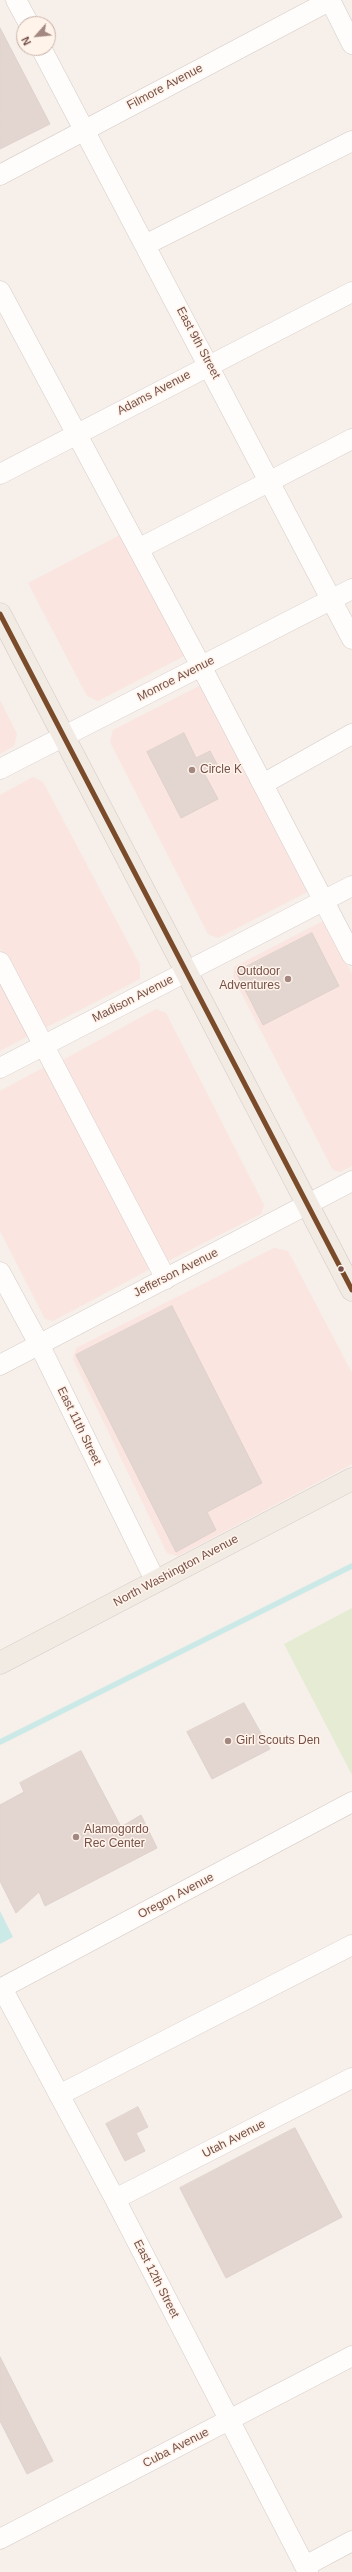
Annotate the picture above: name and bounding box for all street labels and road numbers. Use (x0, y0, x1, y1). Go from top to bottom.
street label: Filmore Avenue (125, 61, 205, 113)
street label: East 9th Street (173, 305, 223, 381)
street label: Adams Avenue (115, 368, 193, 418)
street label: Monroe Avenue (135, 653, 217, 705)
street label: Madison Avenue (90, 972, 176, 1026)
street label: Jefferson Avenue (131, 1245, 221, 1301)
street label: East 11th Street (54, 1385, 104, 1467)
street label: North Washington Avenue (111, 1532, 241, 1610)
street label: Oregon Avenue (136, 1870, 216, 1922)
street label: Utah Avenue (200, 2117, 268, 2161)
street label: East 12th Street (130, 2237, 182, 2321)
street label: Cuba Avenue (140, 2425, 212, 2471)

